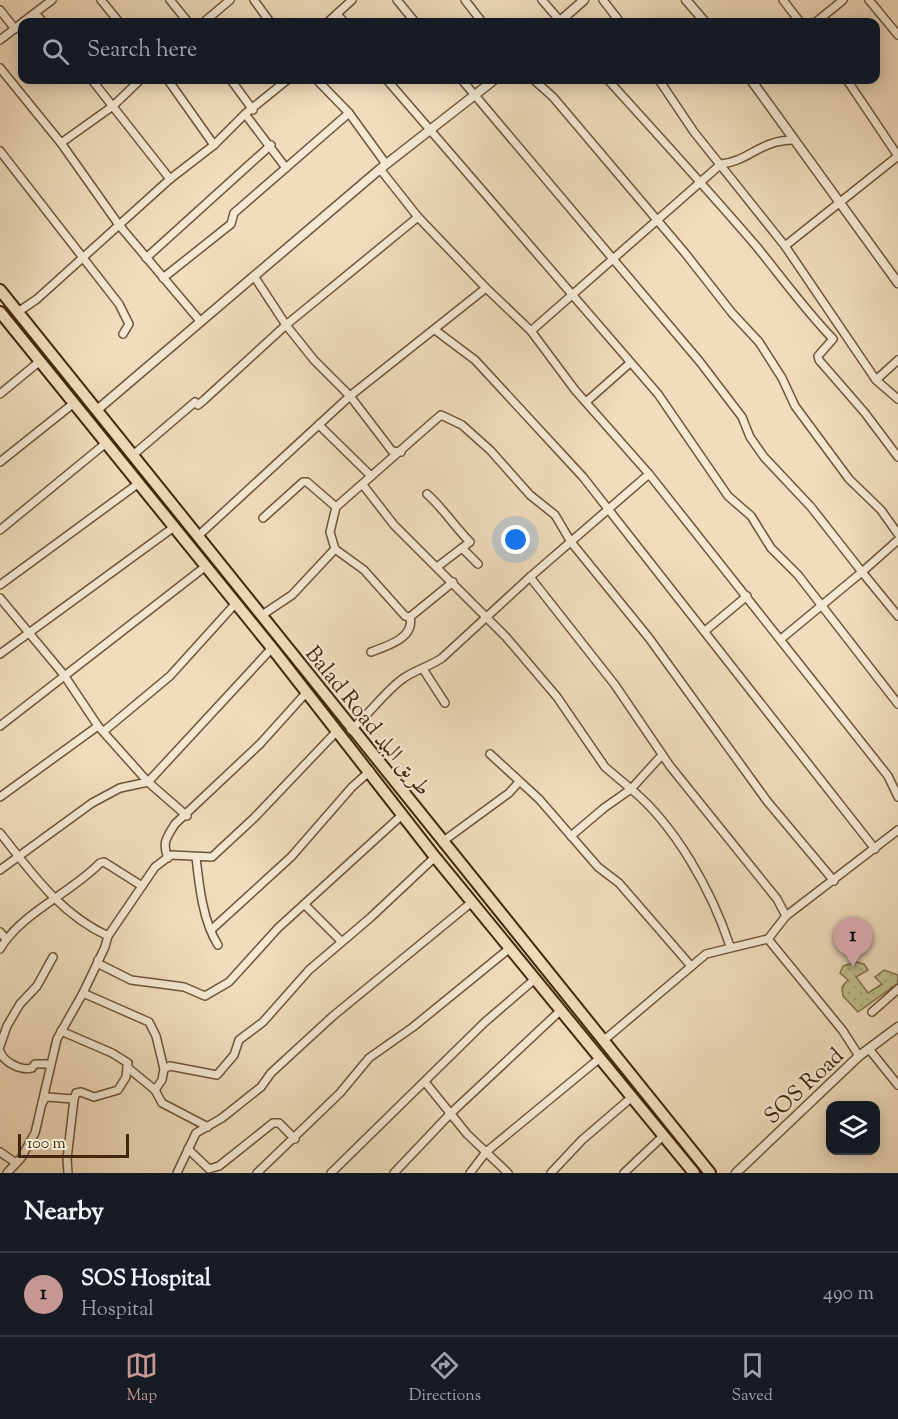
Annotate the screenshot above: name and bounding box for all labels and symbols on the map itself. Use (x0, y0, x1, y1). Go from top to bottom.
your location (501, 525, 530, 554)
street label: Balad Road طريق البلد (296, 640, 437, 804)
pin: 1 (834, 918, 872, 967)
street label: SOS Road (758, 1042, 852, 1133)
scale bar (18, 1131, 129, 1158)

